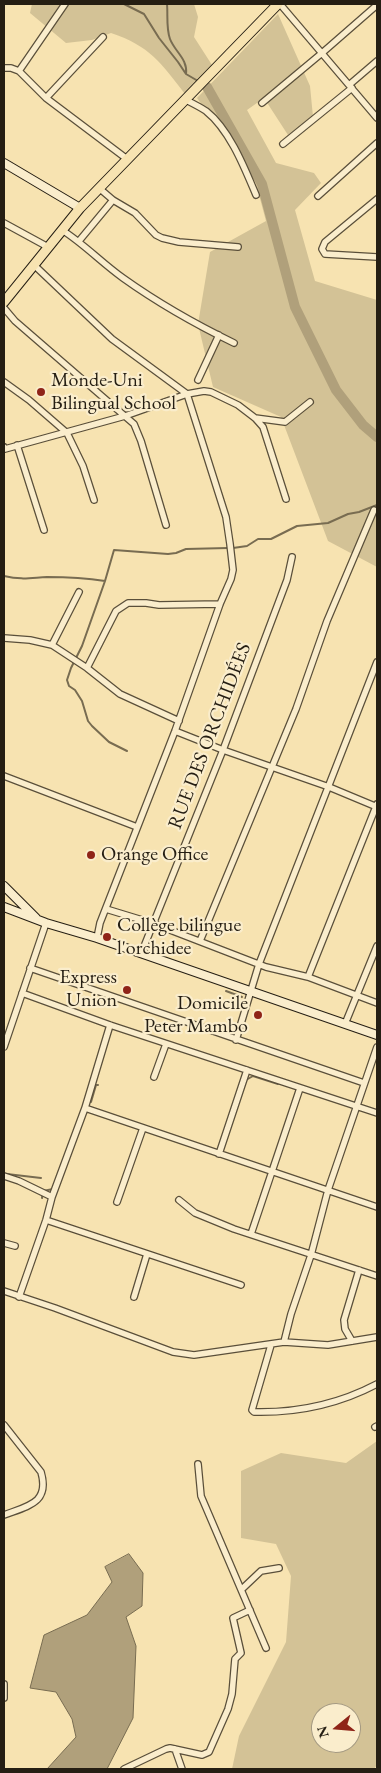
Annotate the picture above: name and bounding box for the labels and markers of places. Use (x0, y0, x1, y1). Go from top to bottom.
place label: Monde-Uni Bilingual School (51, 369, 176, 416)
marker: Monde-Uni Bilingual School (35, 386, 47, 398)
place label: Orange Office (101, 843, 208, 867)
marker: Orange Office (85, 849, 97, 861)
place label: Collège bilingue l'orchidee (117, 914, 241, 961)
marker: Collège bilingue l'orchidee (101, 931, 113, 943)
place label: Express Union (59, 966, 117, 1013)
marker: Express Union (121, 984, 133, 996)
place label: Domicile Peter Mambo (144, 992, 248, 1039)
marker: Domicile Peter Mambo (252, 1009, 264, 1021)

